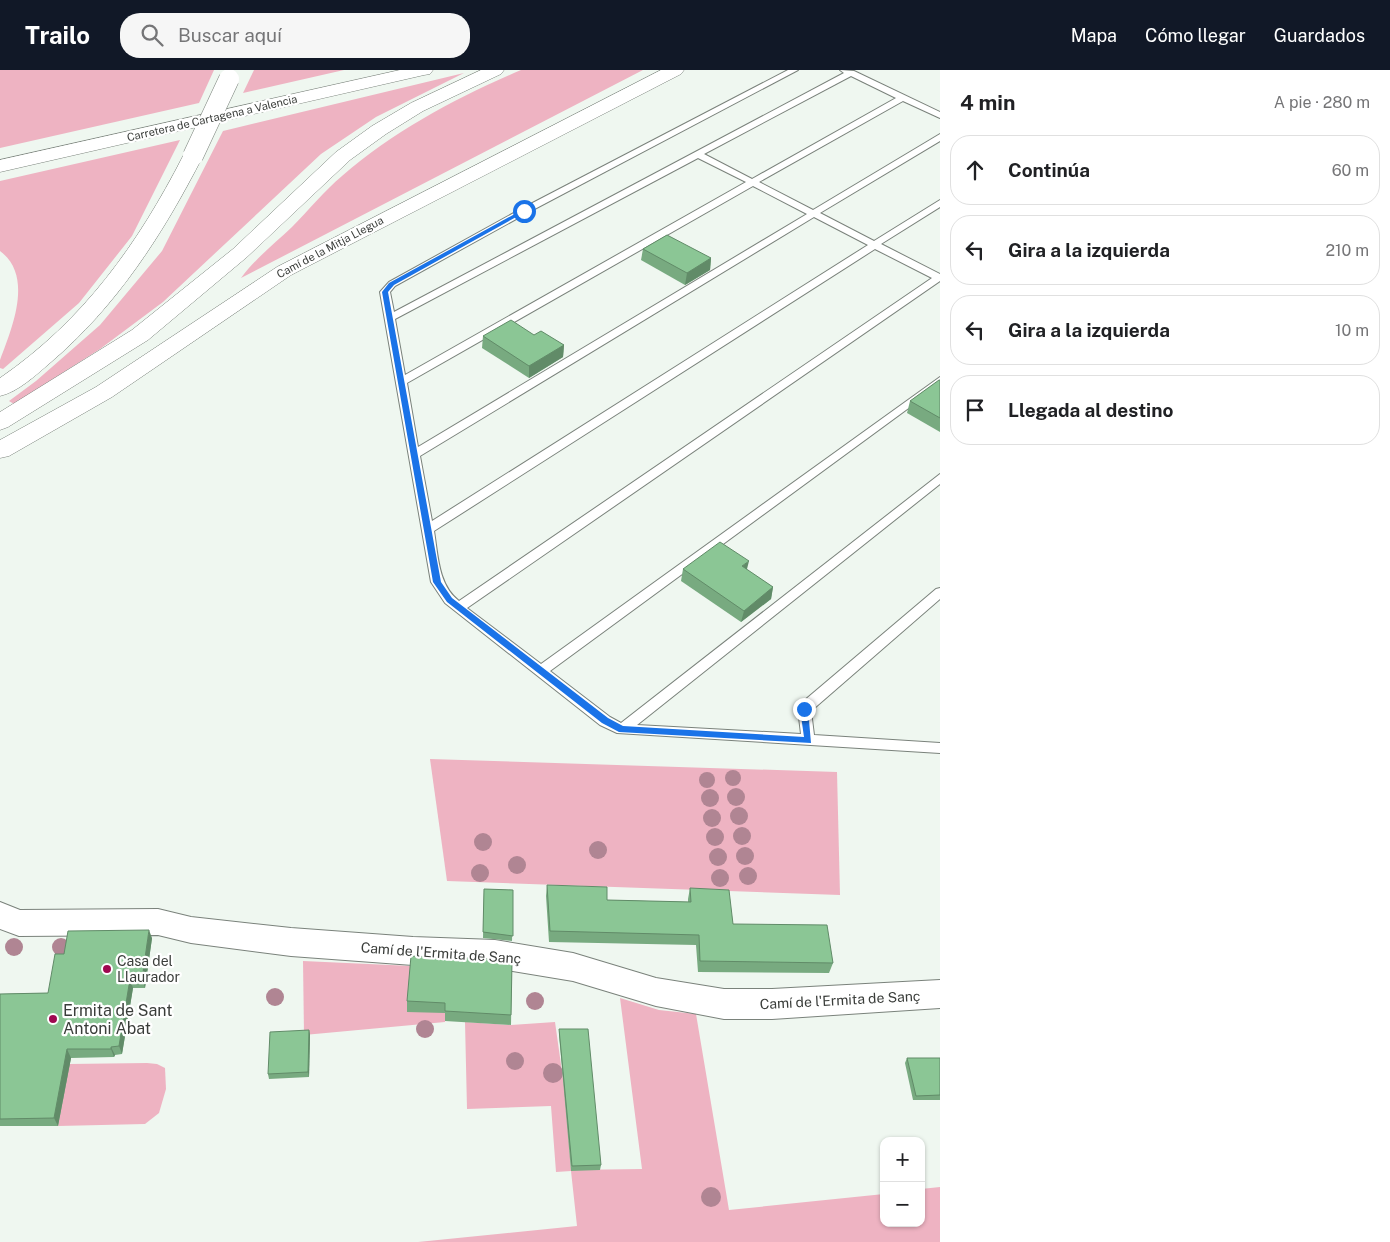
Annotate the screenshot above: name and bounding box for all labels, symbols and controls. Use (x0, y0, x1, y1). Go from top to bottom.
search box (120, 13, 470, 58)
text: Trailo (25, 21, 90, 49)
icon: search (138, 21, 166, 49)
text: Buscar aquí (178, 24, 282, 46)
text: Mapa (1071, 25, 1117, 46)
text: Cómo llegar (1145, 25, 1246, 46)
text: Guardados (1274, 25, 1365, 46)
text: 4 min (960, 90, 1015, 115)
street label: Carretera de Cartagena a Valencia (126, 93, 298, 143)
text: A pie · 280 m (1274, 93, 1370, 112)
icon: ahead (961, 156, 989, 184)
text: Continúa (1008, 159, 1090, 181)
text: 60 m (1332, 161, 1369, 180)
route start (513, 200, 536, 223)
street label: Camí de la Mitja Llegua (275, 214, 385, 280)
icon: left (961, 236, 989, 264)
text: Gira a la izquierda (1008, 239, 1170, 261)
text: 210 m (1325, 241, 1369, 260)
icon: left (961, 316, 989, 344)
text: Gira a la izquierda (1008, 319, 1170, 341)
text: 10 m (1335, 321, 1369, 340)
icon: arrive (961, 396, 989, 424)
text: Llegada al destino (1008, 399, 1173, 421)
route end (793, 698, 816, 721)
street label: Camí de l'Ermita de Sanç (360, 939, 522, 967)
place label: Casa del Llaurador (117, 953, 180, 985)
marker: Casa del Llaurador (101, 963, 113, 975)
street label: Camí de l'Ermita de Sanç (759, 988, 921, 1012)
place label: Ermita de Sant Antoni Abat (63, 1001, 173, 1038)
marker: Ermita de Sant Antoni Abat (47, 1013, 59, 1025)
map controls (880, 1137, 925, 1227)
button: + (880, 1137, 925, 1182)
button: − (880, 1182, 925, 1227)

